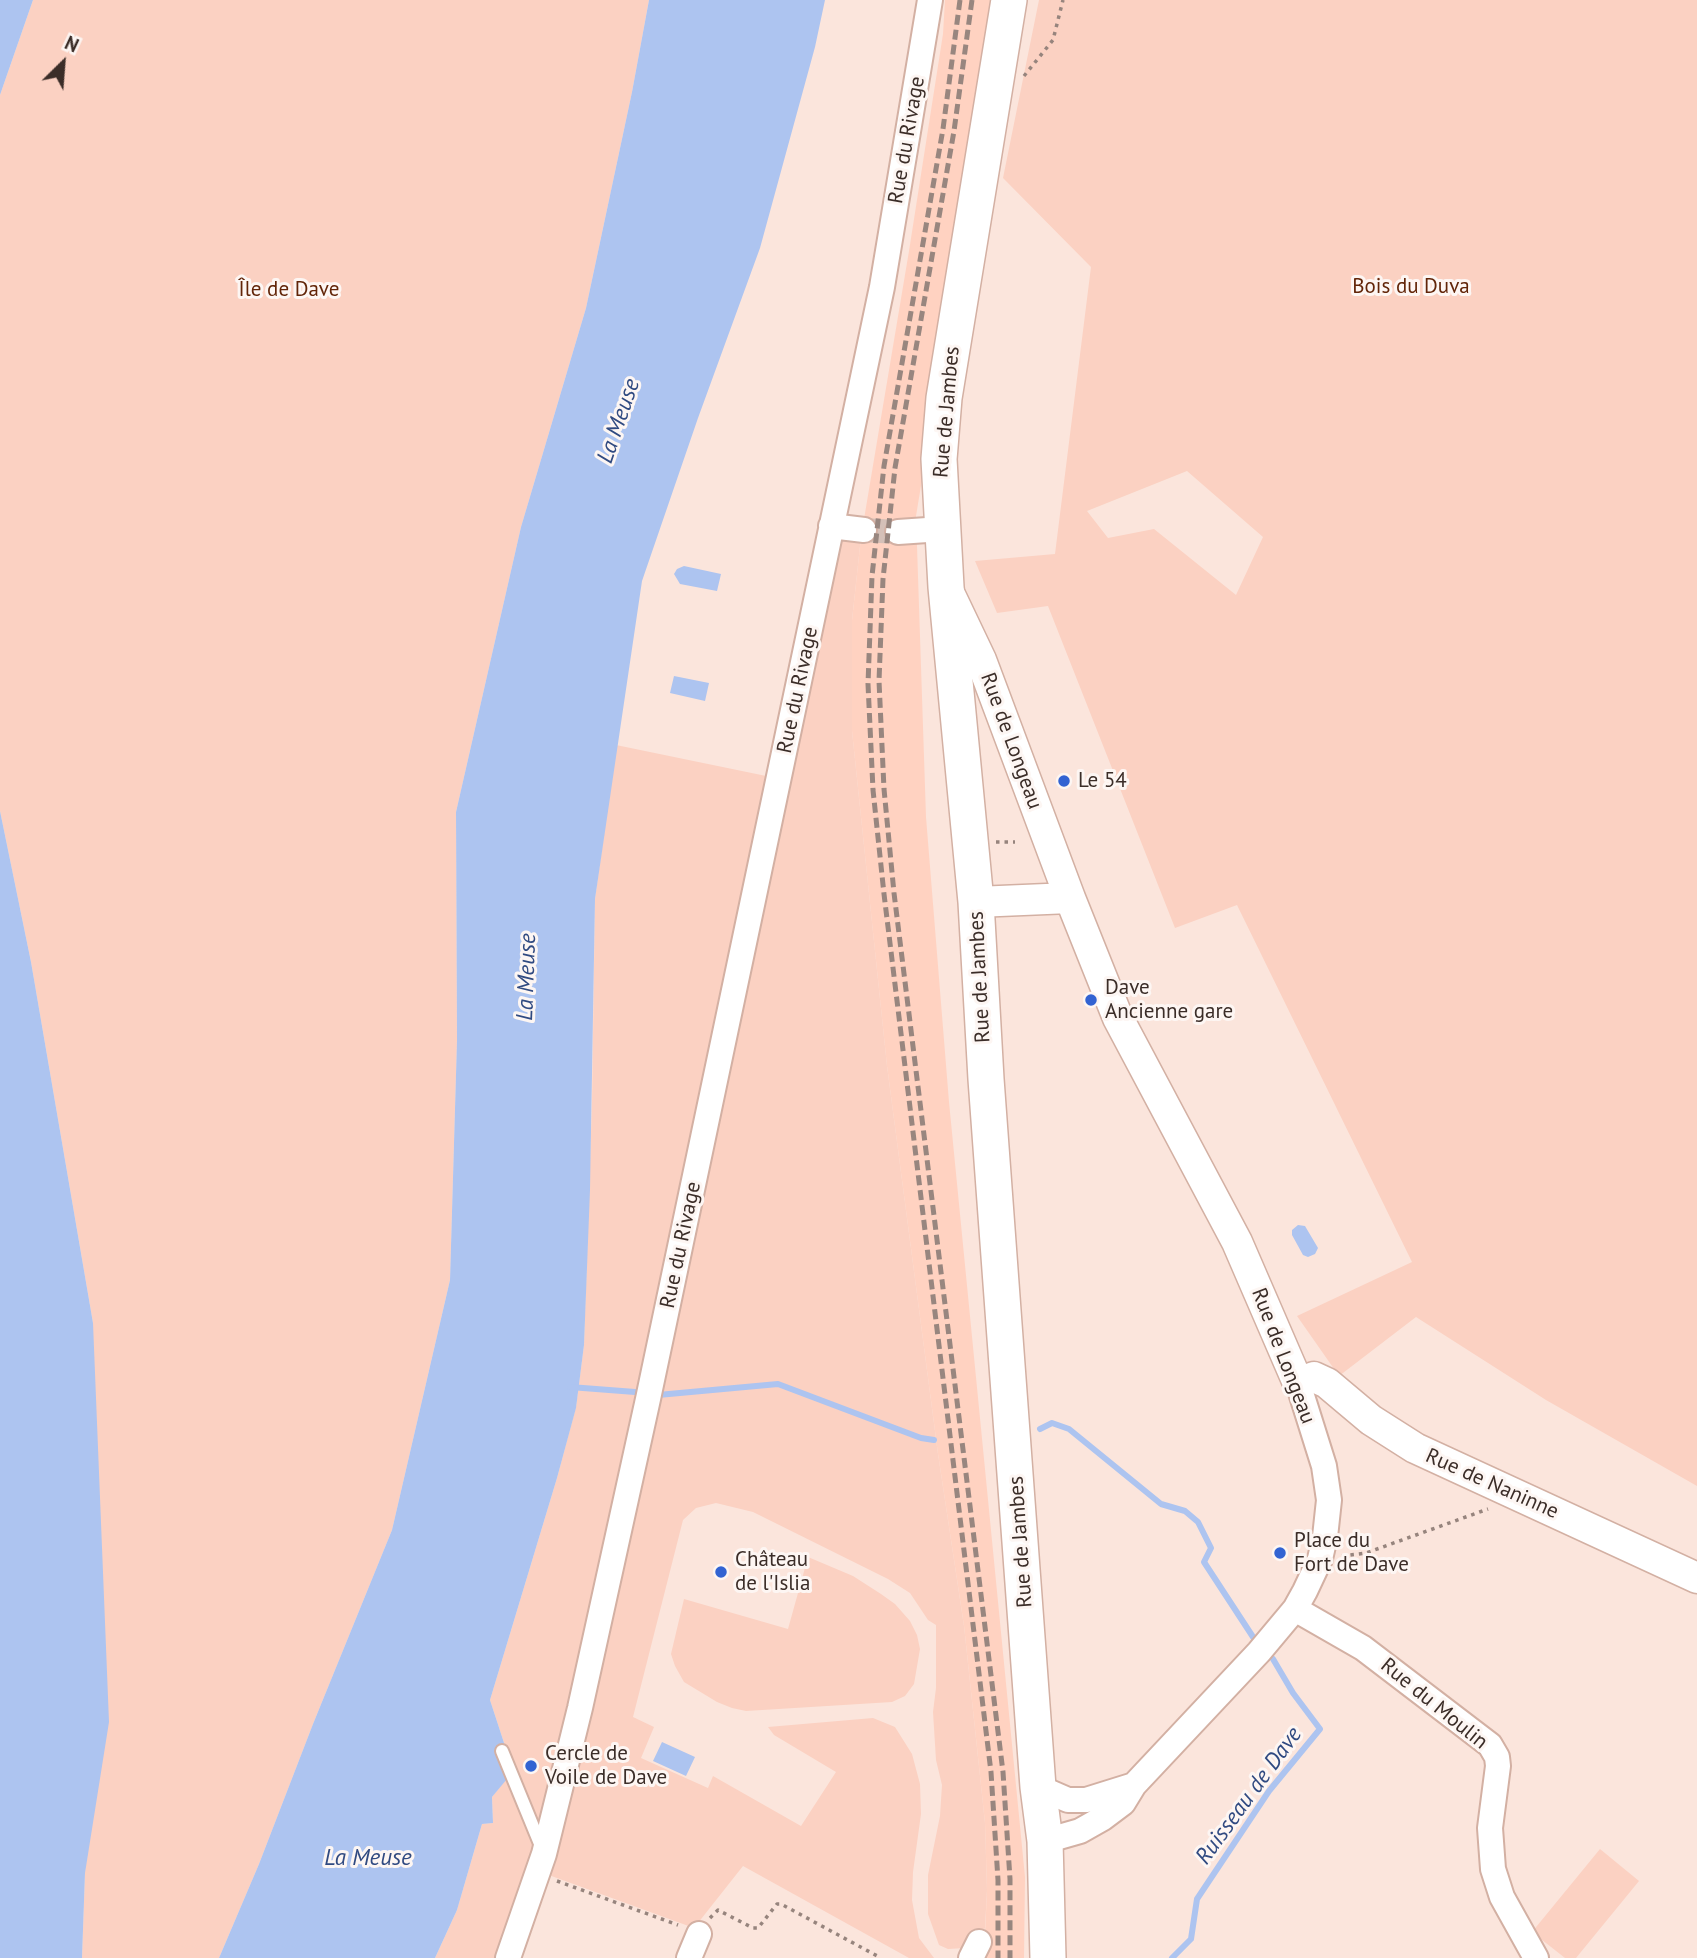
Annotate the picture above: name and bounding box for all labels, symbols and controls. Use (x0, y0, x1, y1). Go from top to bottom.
north arrow (28, 28, 98, 98)
text: N (61, 30, 83, 57)
street label: Rue du Rivage (883, 74, 931, 206)
park label: Bois du Duva (1352, 274, 1470, 300)
park label: Île de Dave (239, 277, 339, 303)
street label: Rue de Jambes (929, 345, 965, 479)
water label: La Meuse (592, 375, 646, 467)
street label: Rue du Rivage (772, 624, 824, 756)
street label: Rue de Longeau (975, 669, 1047, 813)
place label: Le 54 (1078, 768, 1127, 794)
marker: Le 54 (1056, 773, 1072, 789)
street label: Rue de Jambes (964, 910, 996, 1044)
water label: La Meuse (512, 933, 542, 1021)
place label: Dave Ancienne gare (1105, 975, 1233, 1025)
marker: Dave Ancienne gare (1083, 992, 1099, 1008)
street label: Rue du Rivage (655, 1179, 707, 1311)
street label: Rue de Longeau (1246, 1285, 1320, 1427)
street label: Rue de Naninne (1422, 1443, 1562, 1525)
street label: Rue de Jambes (1004, 1475, 1038, 1609)
place label: Place du Fort de Dave (1294, 1528, 1409, 1578)
marker: Place du Fort de Dave (1272, 1545, 1288, 1561)
place label: Château de l'Islia (735, 1547, 810, 1597)
marker: Château de l'Islia (713, 1564, 729, 1580)
street label: Rue du Moulin (1375, 1653, 1493, 1755)
water label: Ruisseau de Dave (1190, 1722, 1308, 1870)
place label: Cercle de Voile de Dave (545, 1741, 667, 1791)
marker: Cercle de Voile de Dave (523, 1758, 539, 1774)
water label: La Meuse (324, 1844, 412, 1872)

